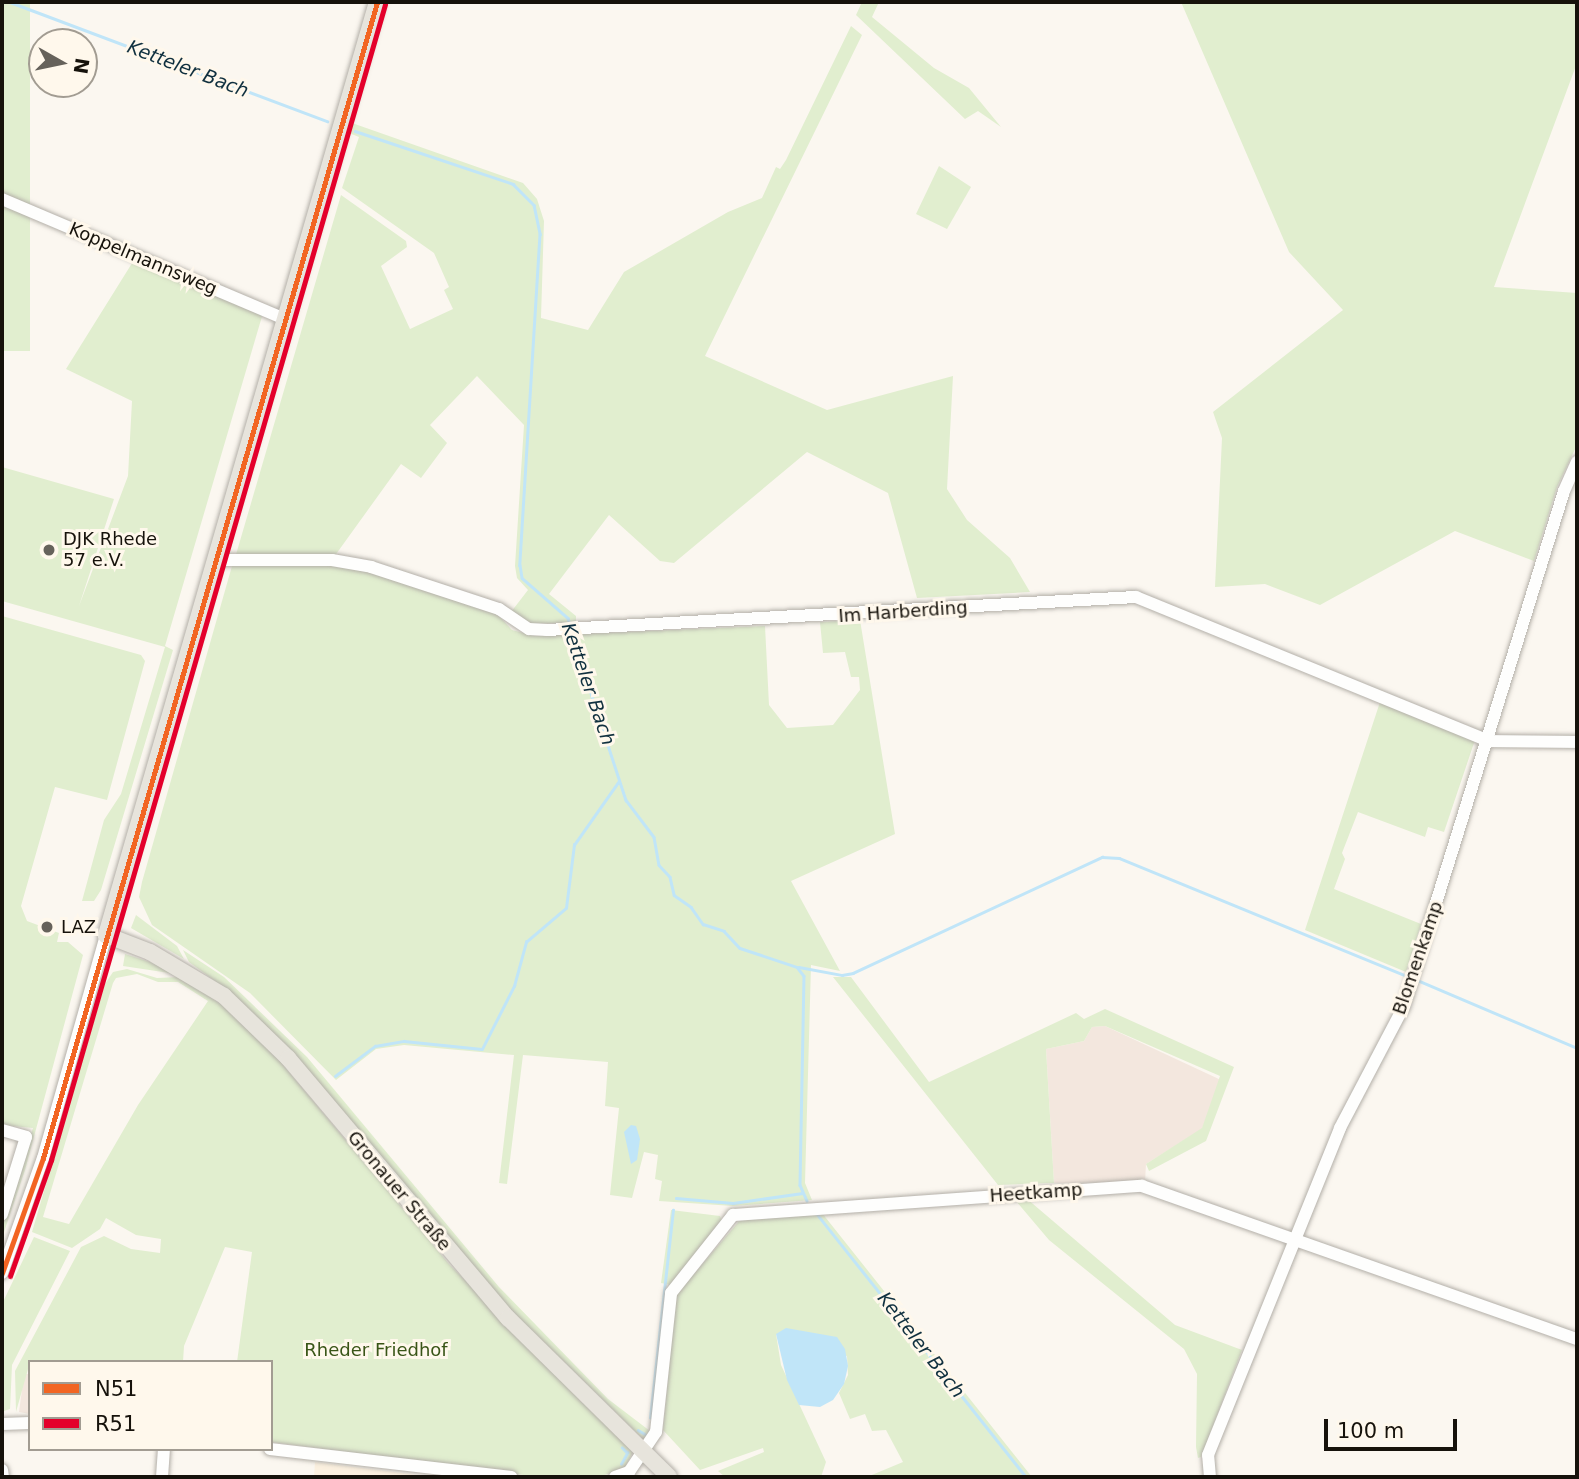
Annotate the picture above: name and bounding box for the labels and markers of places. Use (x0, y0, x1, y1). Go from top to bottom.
place label: DJK Rhede 57 e.V. (63, 529, 157, 572)
marker: DJK Rhede 57 e.V. (41, 542, 57, 558)
place label: LAZ (61, 916, 96, 938)
marker: LAZ (39, 919, 55, 935)

